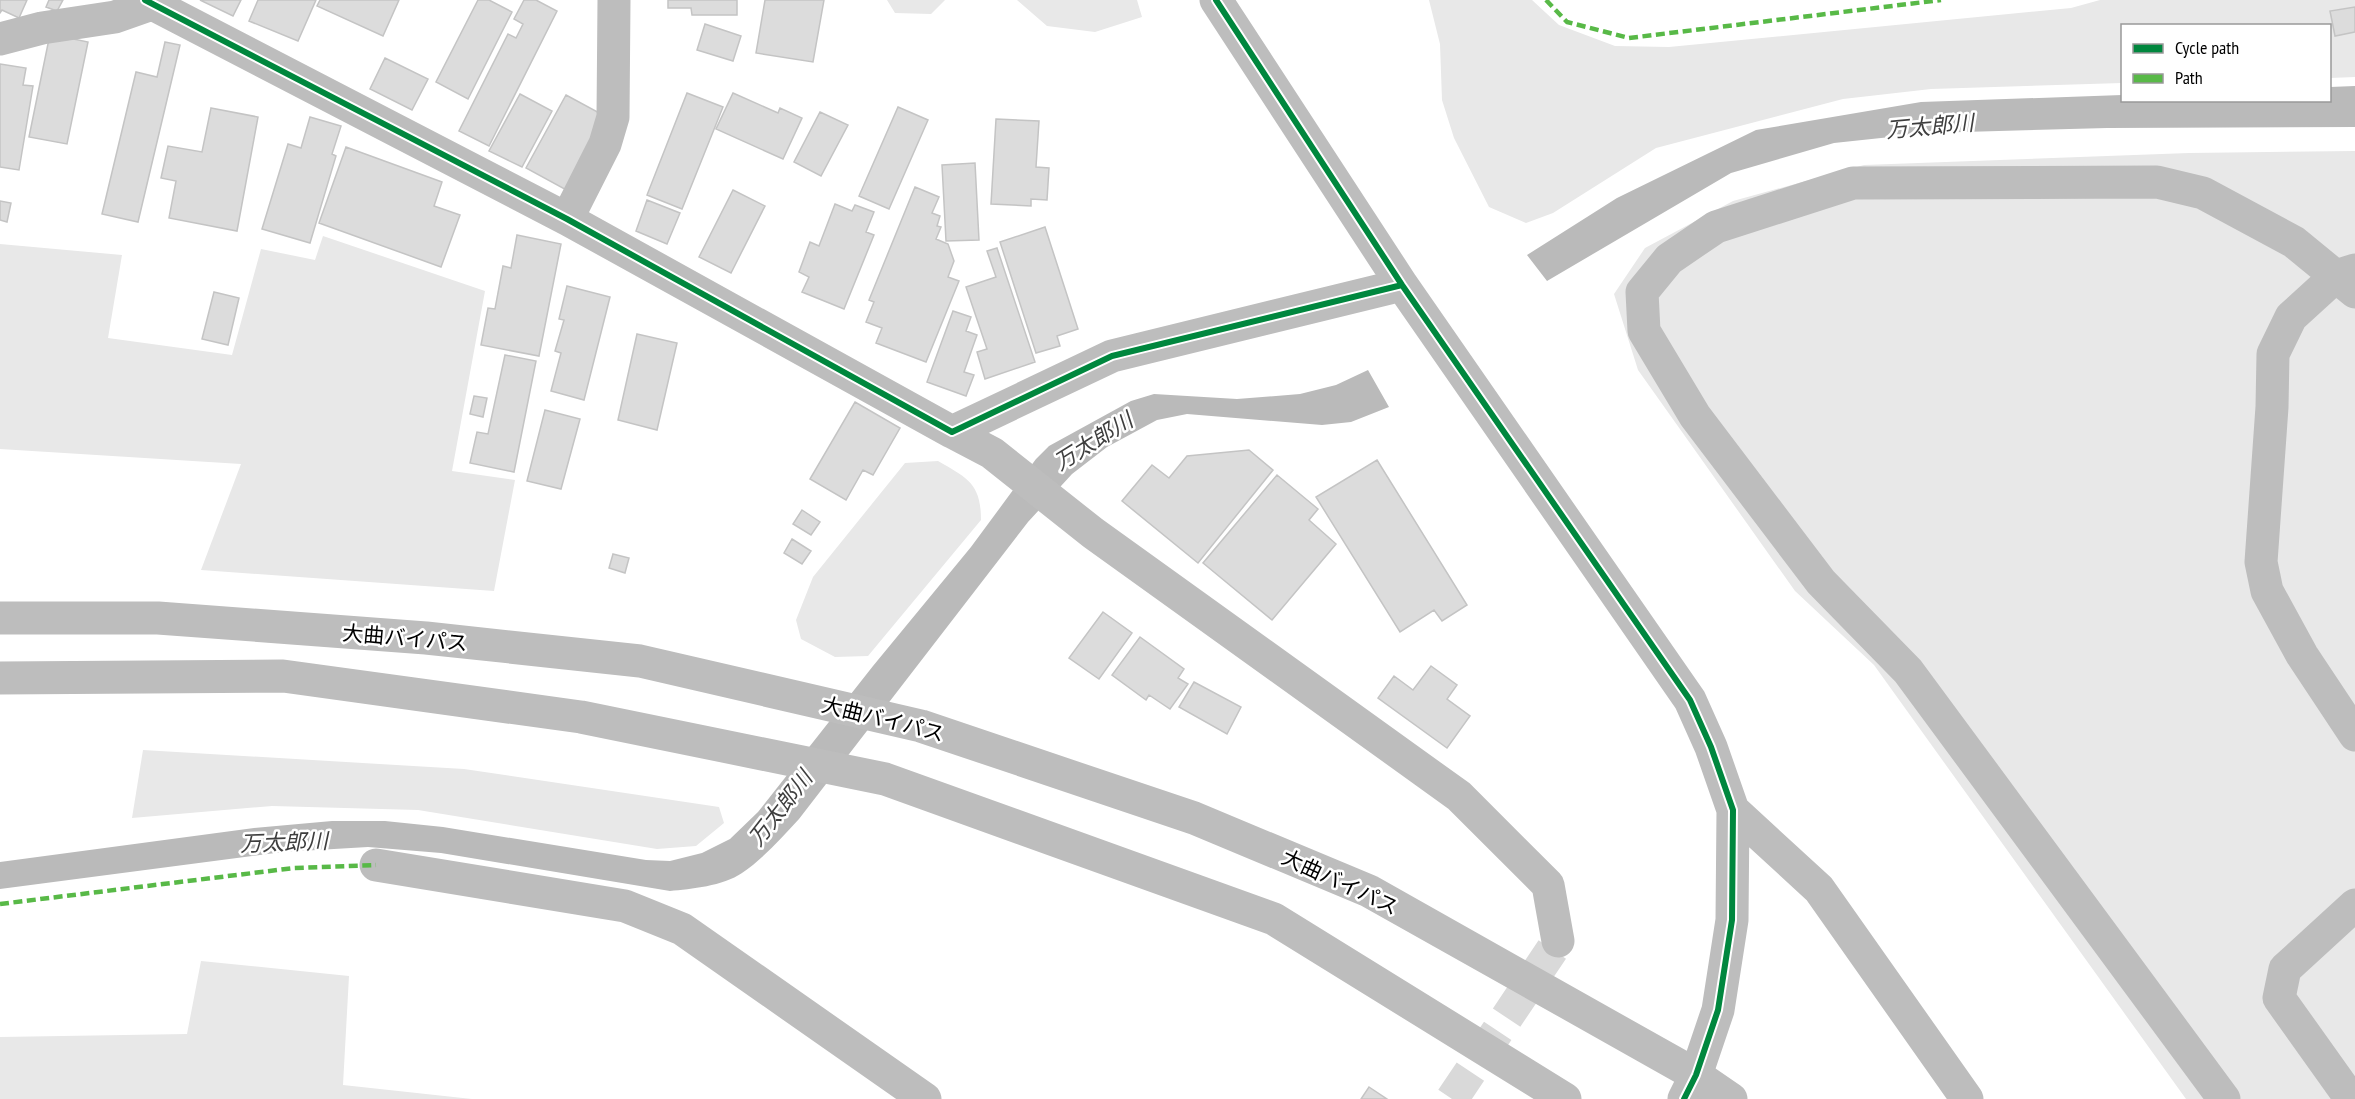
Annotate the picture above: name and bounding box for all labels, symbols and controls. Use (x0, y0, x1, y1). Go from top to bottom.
legend (2121, 24, 2331, 102)
text: Cycle path (2175, 36, 2239, 59)
text: Path (2175, 66, 2203, 89)
water label: 万太郎川 (1885, 108, 1977, 144)
water label: 万太郎川 (1048, 405, 1139, 476)
street label: 大曲バイパス (341, 619, 469, 657)
street label: 大曲バイパス (819, 691, 947, 747)
water label: 万太郎川 (742, 763, 819, 851)
water label: 万太郎川 (240, 826, 330, 858)
street label: 大曲バイパス (1277, 843, 1403, 921)

